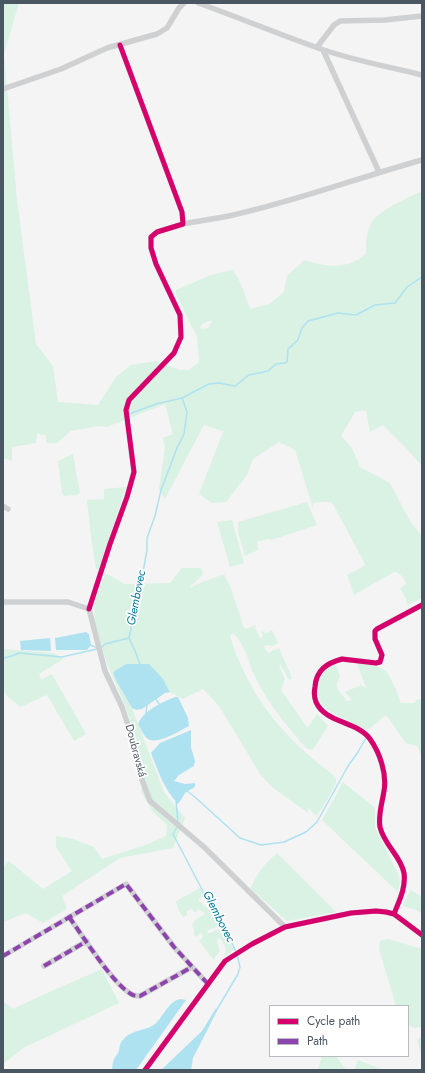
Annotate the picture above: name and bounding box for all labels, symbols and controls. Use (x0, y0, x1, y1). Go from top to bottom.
water label: Glembovec (125, 569, 149, 627)
street label: Doubravská (122, 723, 148, 779)
water label: Glembovec (199, 889, 237, 945)
legend (269, 1005, 409, 1057)
text: Cycle path (307, 1012, 360, 1030)
text: Path (307, 1032, 328, 1050)

